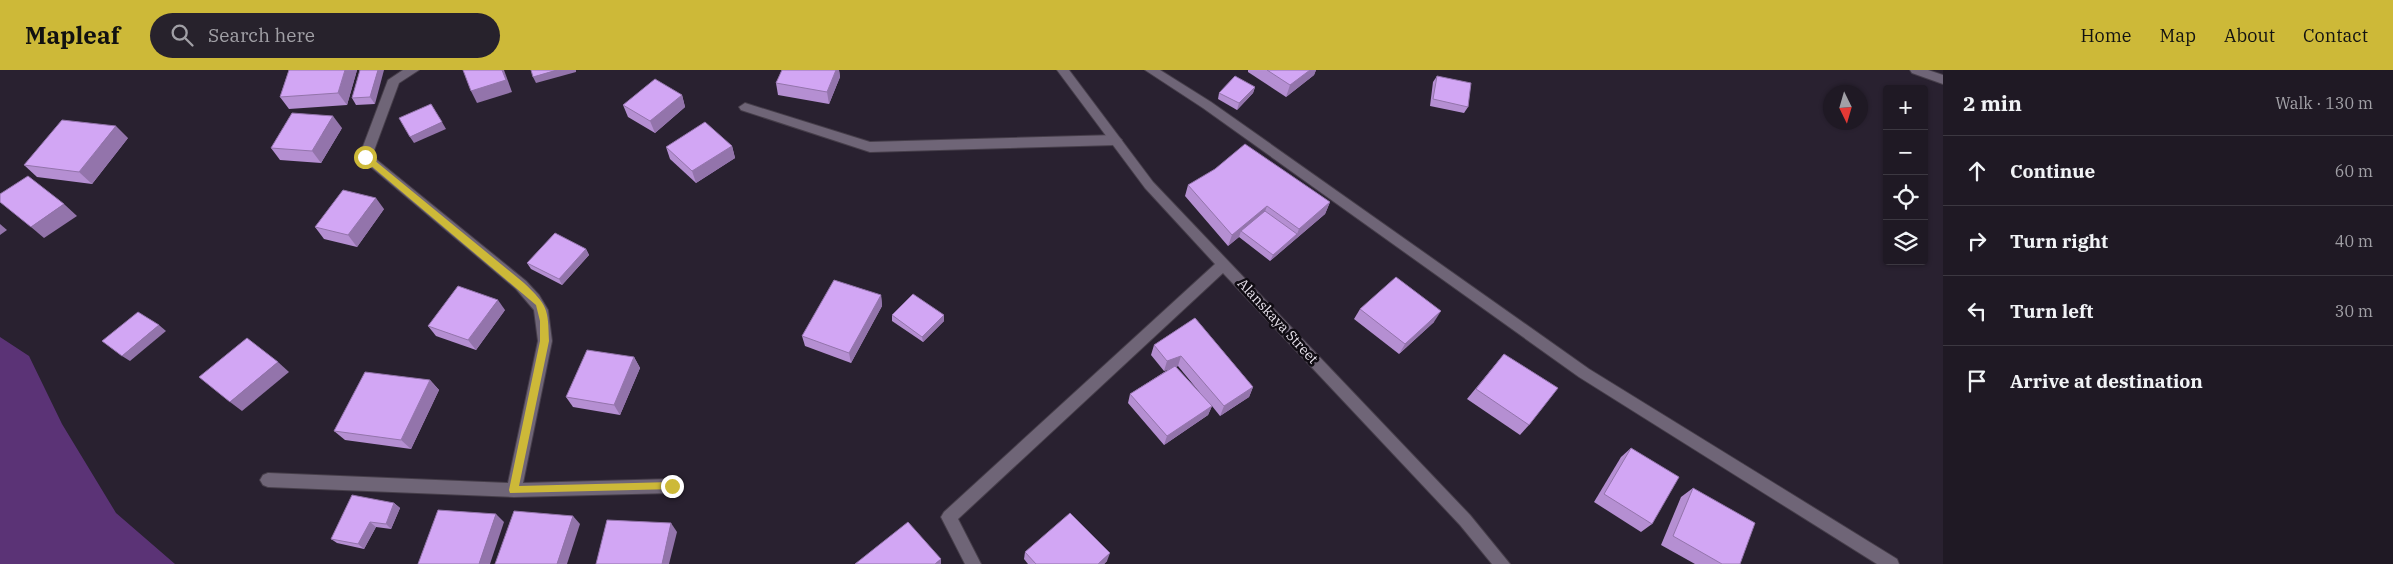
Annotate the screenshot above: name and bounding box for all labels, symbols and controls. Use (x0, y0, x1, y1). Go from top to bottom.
search box (150, 13, 500, 58)
text: Mapleaf (25, 19, 120, 51)
icon: search (168, 21, 196, 49)
text: Search here (208, 23, 315, 47)
text: Home (2080, 24, 2132, 47)
text: Map (2160, 24, 2196, 47)
text: About (2224, 24, 2275, 47)
text: Contact (2303, 24, 2368, 47)
north arrow (1823, 85, 1868, 130)
map controls (1883, 85, 1928, 265)
button: + (1883, 85, 1928, 130)
text: 2 min (1963, 89, 2022, 117)
text: Walk · 130 m (2275, 93, 2373, 113)
button: − (1883, 130, 1928, 175)
route start (354, 146, 377, 169)
icon: ahead (1963, 157, 1991, 185)
text: Continue (2010, 159, 2095, 183)
text: 60 m (2335, 161, 2373, 181)
button: locate (1883, 175, 1928, 220)
button: layers (1883, 220, 1928, 265)
icon: right (1963, 227, 1991, 255)
text: Turn right (2010, 229, 2108, 253)
text: 40 m (2335, 231, 2373, 251)
street label: Alanskaya Street (1234, 275, 1322, 368)
icon: left (1963, 297, 1991, 325)
text: Turn left (2010, 299, 2093, 323)
text: 30 m (2335, 301, 2373, 321)
icon: arrive (1963, 367, 1991, 395)
text: Arrive at destination (2010, 369, 2203, 393)
route end (661, 475, 684, 498)

